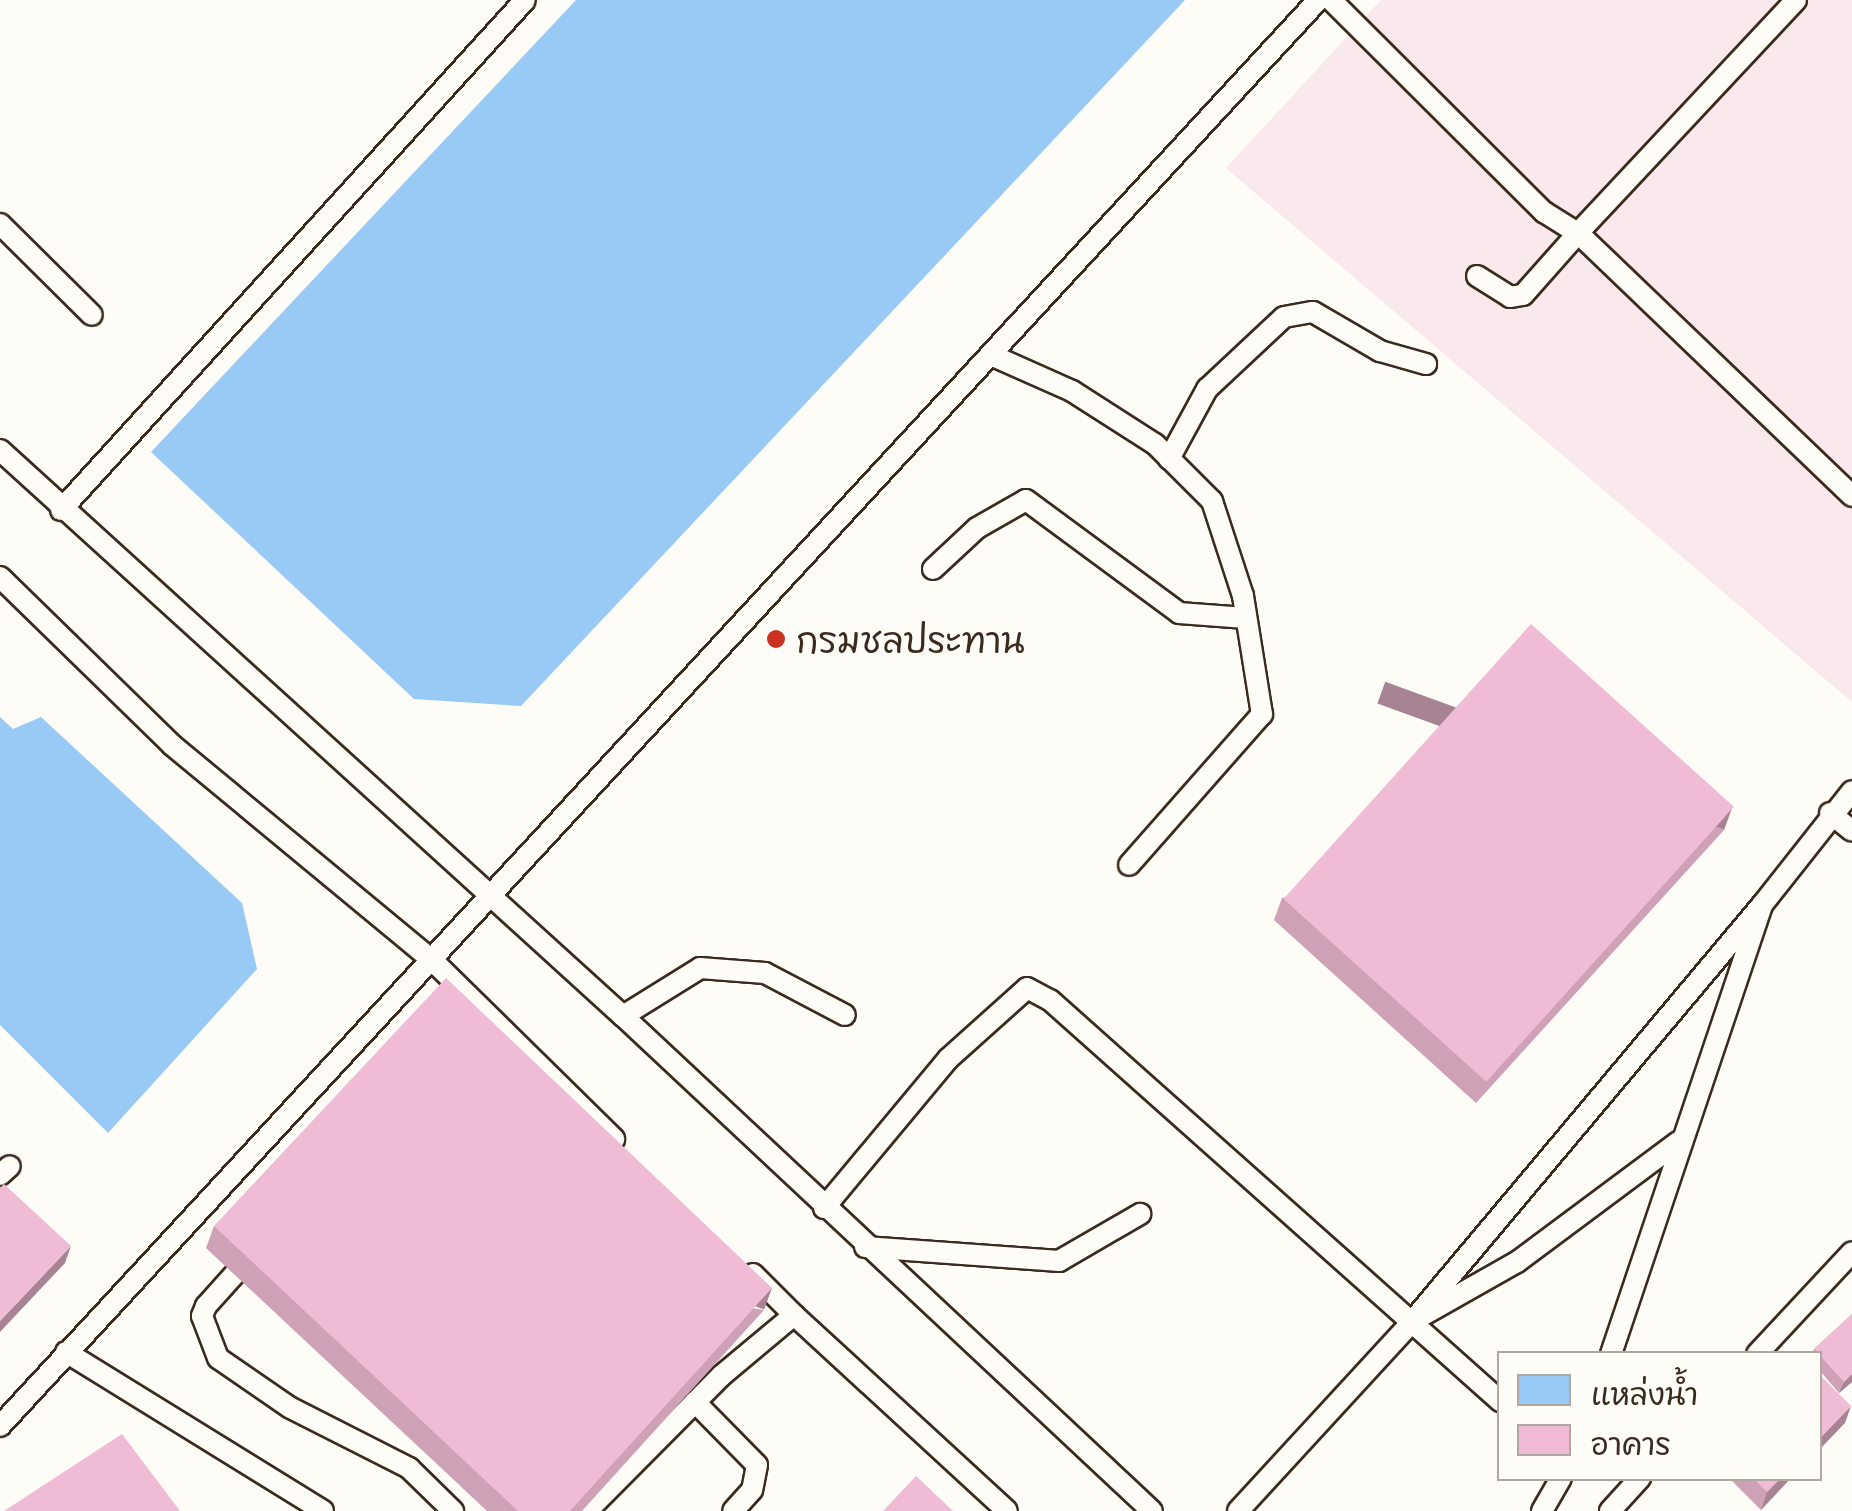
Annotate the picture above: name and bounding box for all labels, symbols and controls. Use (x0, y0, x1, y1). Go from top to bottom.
place label: กรมชลประทาน (796, 618, 1025, 660)
marker: กรมชลประทาน (765, 628, 787, 650)
legend (1497, 1351, 1822, 1481)
text: แหล่งน้ำ (1591, 1370, 1698, 1415)
text: อาคาร (1591, 1420, 1671, 1465)

